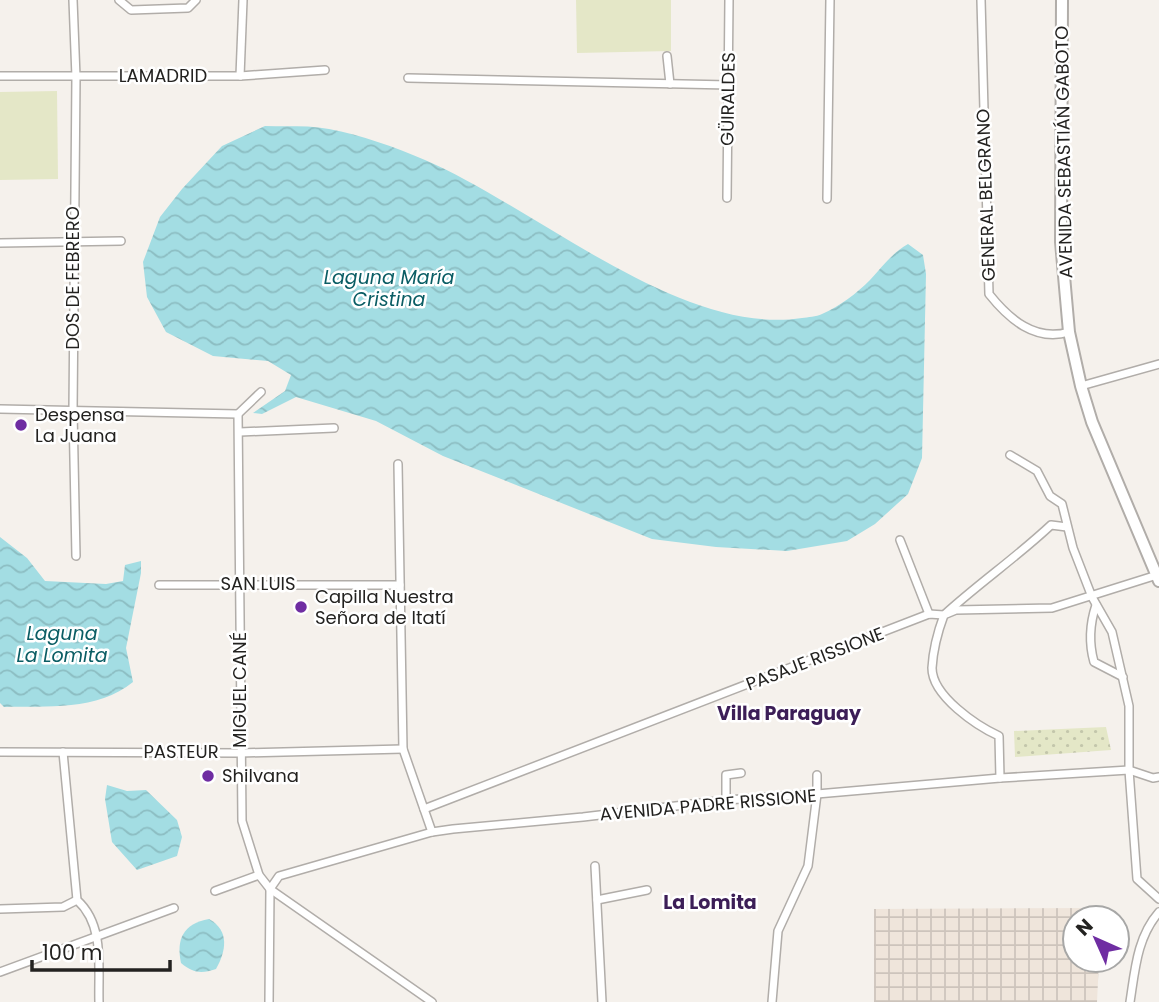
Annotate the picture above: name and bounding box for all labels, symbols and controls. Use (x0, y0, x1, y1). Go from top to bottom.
street label: AVENIDA SEBASTIÁN GABOTO (1049, 25, 1078, 279)
street label: GÜIRALDES (714, 52, 741, 146)
street label: LAMADRID (119, 63, 207, 88)
street label: GENERAL BELGRANO (970, 108, 1001, 282)
street label: DOS DE FEBRERO (60, 206, 85, 350)
water label: Laguna María Cristina (324, 264, 454, 313)
place label: Despensa La Juana (35, 402, 125, 448)
marker: Despensa La Juana (13, 417, 29, 433)
street label: SAN LUIS (220, 571, 296, 596)
place label: Capilla Nuestra Señora de Itatí (315, 584, 454, 630)
marker: Capilla Nuestra Señora de Itatí (293, 599, 309, 615)
water label: Laguna La Lomita (16, 620, 108, 669)
street label: PASAJE RISSIONE (742, 621, 887, 696)
street label: MIGUEL CANÉ (227, 632, 252, 748)
district label: Villa Paraguay (717, 700, 862, 727)
street label: PASTEUR (143, 739, 219, 764)
place label: Shilvana (222, 763, 299, 788)
marker: Shilvana (200, 768, 216, 784)
street label: AVENIDA PADRE RISSIONE (599, 783, 817, 826)
district label: La Lomita (663, 889, 757, 916)
north arrow (1061, 904, 1131, 974)
text: N (1070, 913, 1099, 942)
scale bar (32, 928, 170, 972)
text: 100 m (42, 938, 102, 967)

